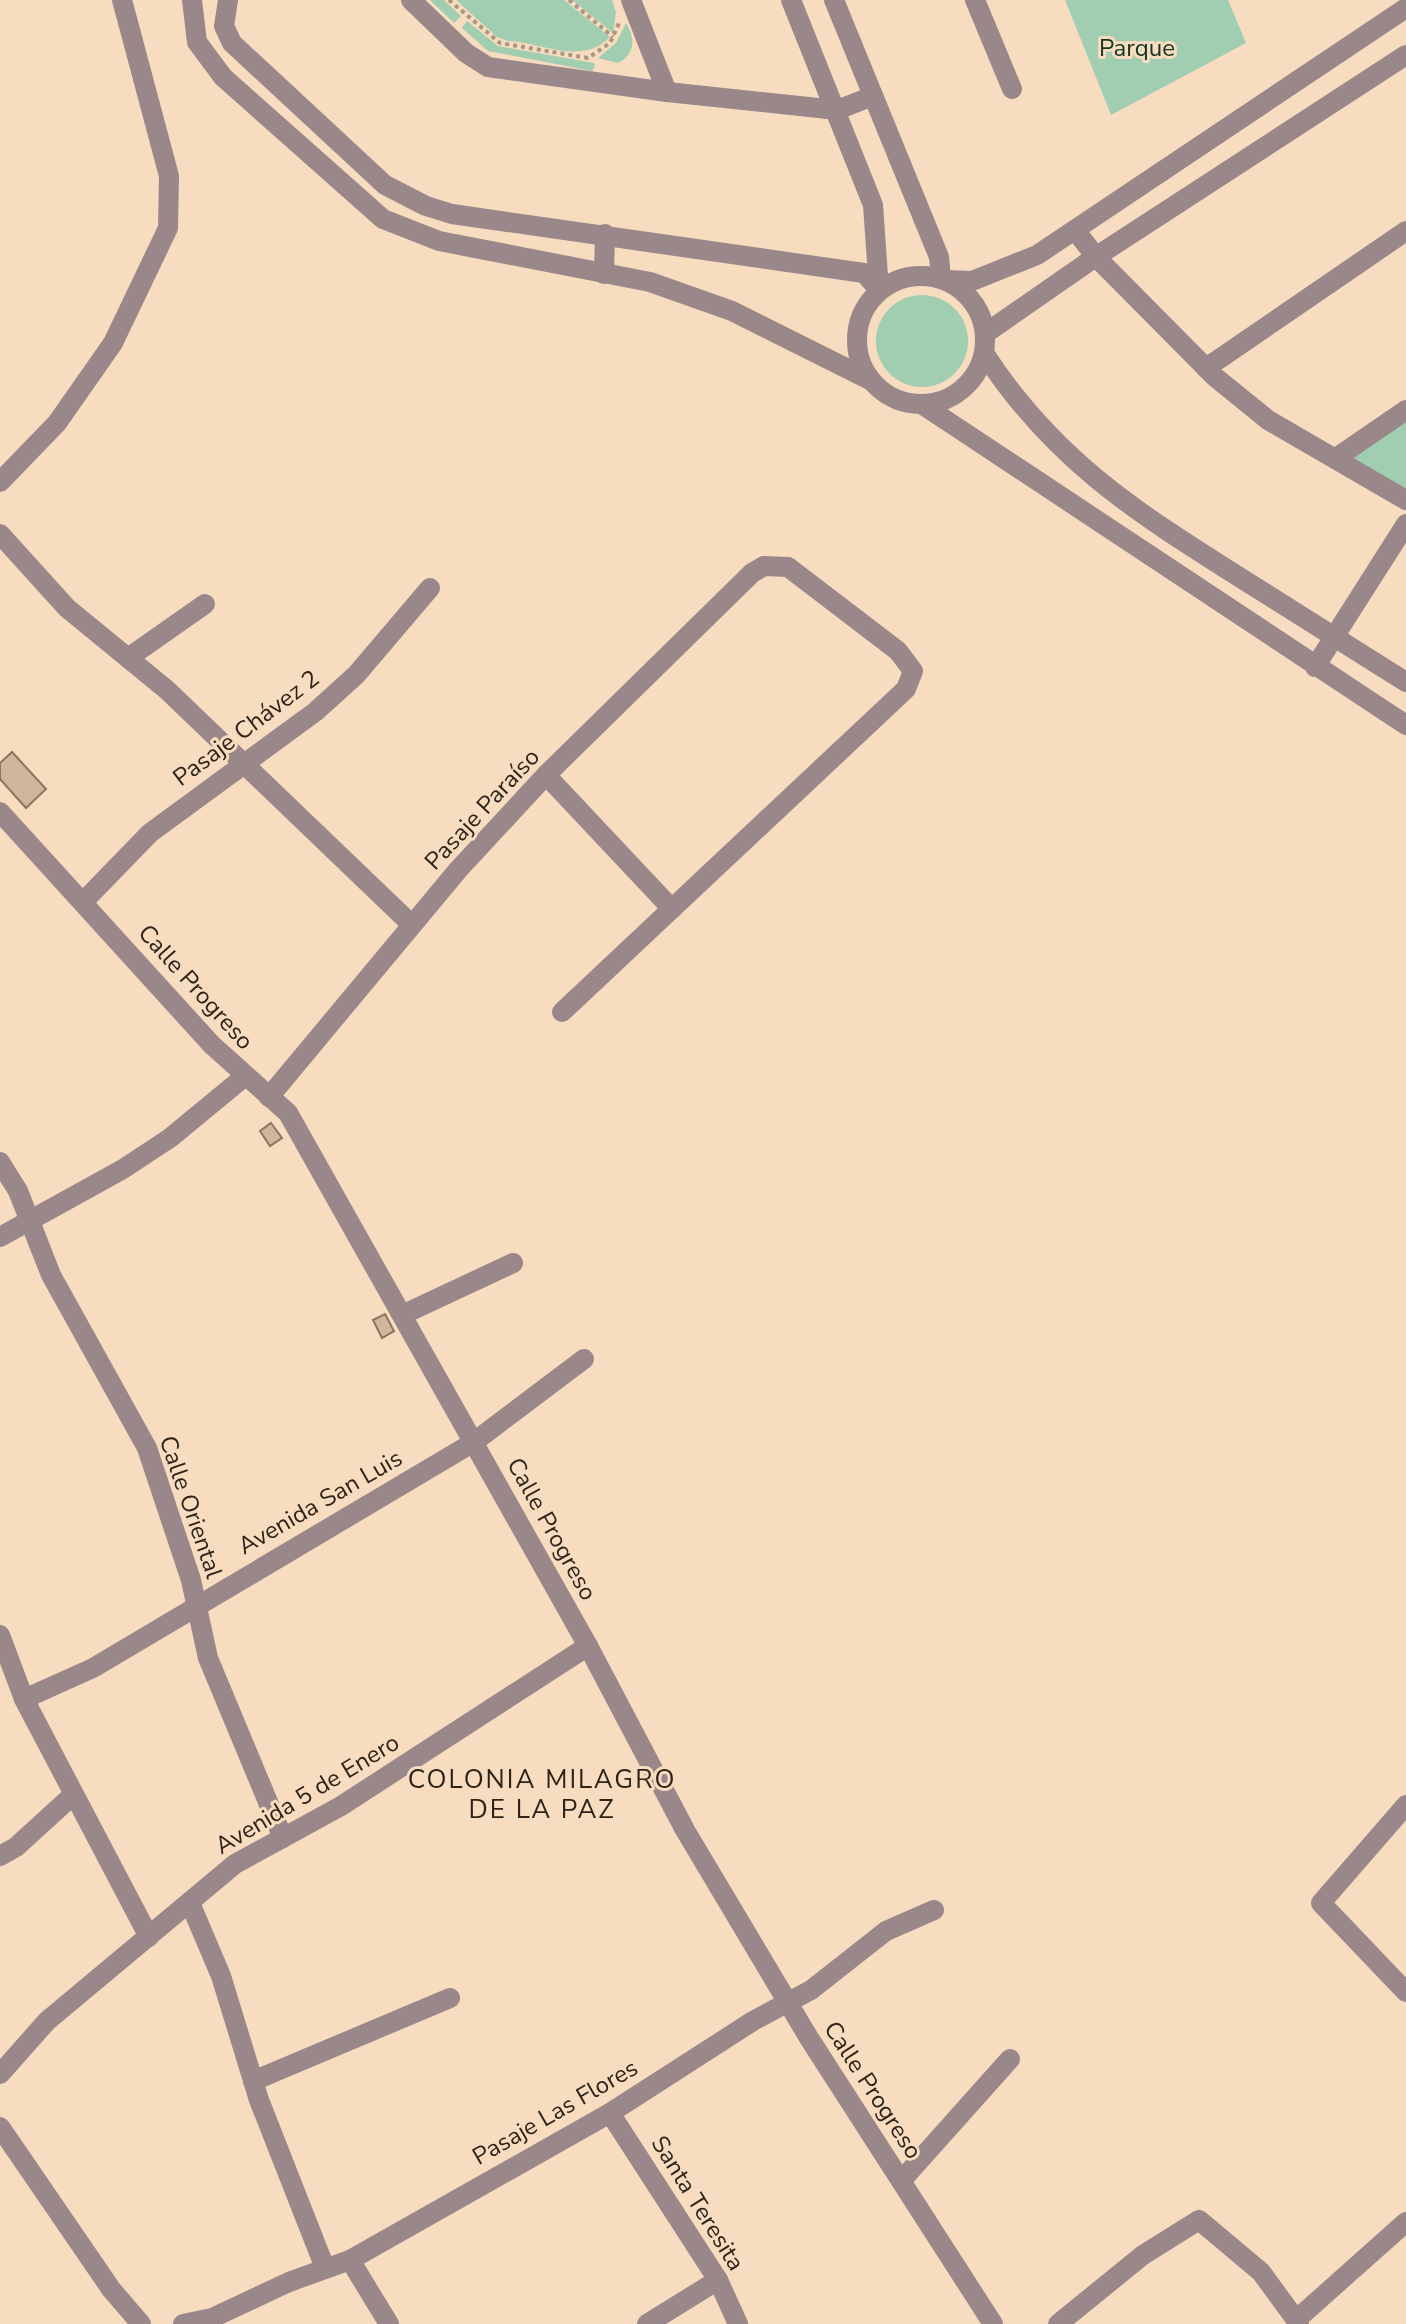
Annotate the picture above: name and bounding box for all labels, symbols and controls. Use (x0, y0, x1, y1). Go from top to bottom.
park label: Parque (1099, 32, 1175, 64)
street label: Pasaje Chávez 2 (166, 663, 326, 793)
street label: Pasaje Paraíso (417, 741, 547, 877)
street label: Calle Progreso (131, 917, 261, 1057)
street label: Calle Oriental (152, 1431, 230, 1583)
street label: Avenida San Luis (232, 1442, 408, 1562)
street label: Calle Progreso (500, 1452, 604, 1606)
street label: Avenida 5 de Enero (209, 1726, 405, 1862)
district label: COLONIA MILAGRO DE LA PAZ (408, 1762, 676, 1827)
street label: Calle Progreso (816, 2015, 930, 2165)
street label: Pasaje Las Flores (467, 2052, 643, 2172)
street label: Santa Teresita (644, 2130, 752, 2276)

